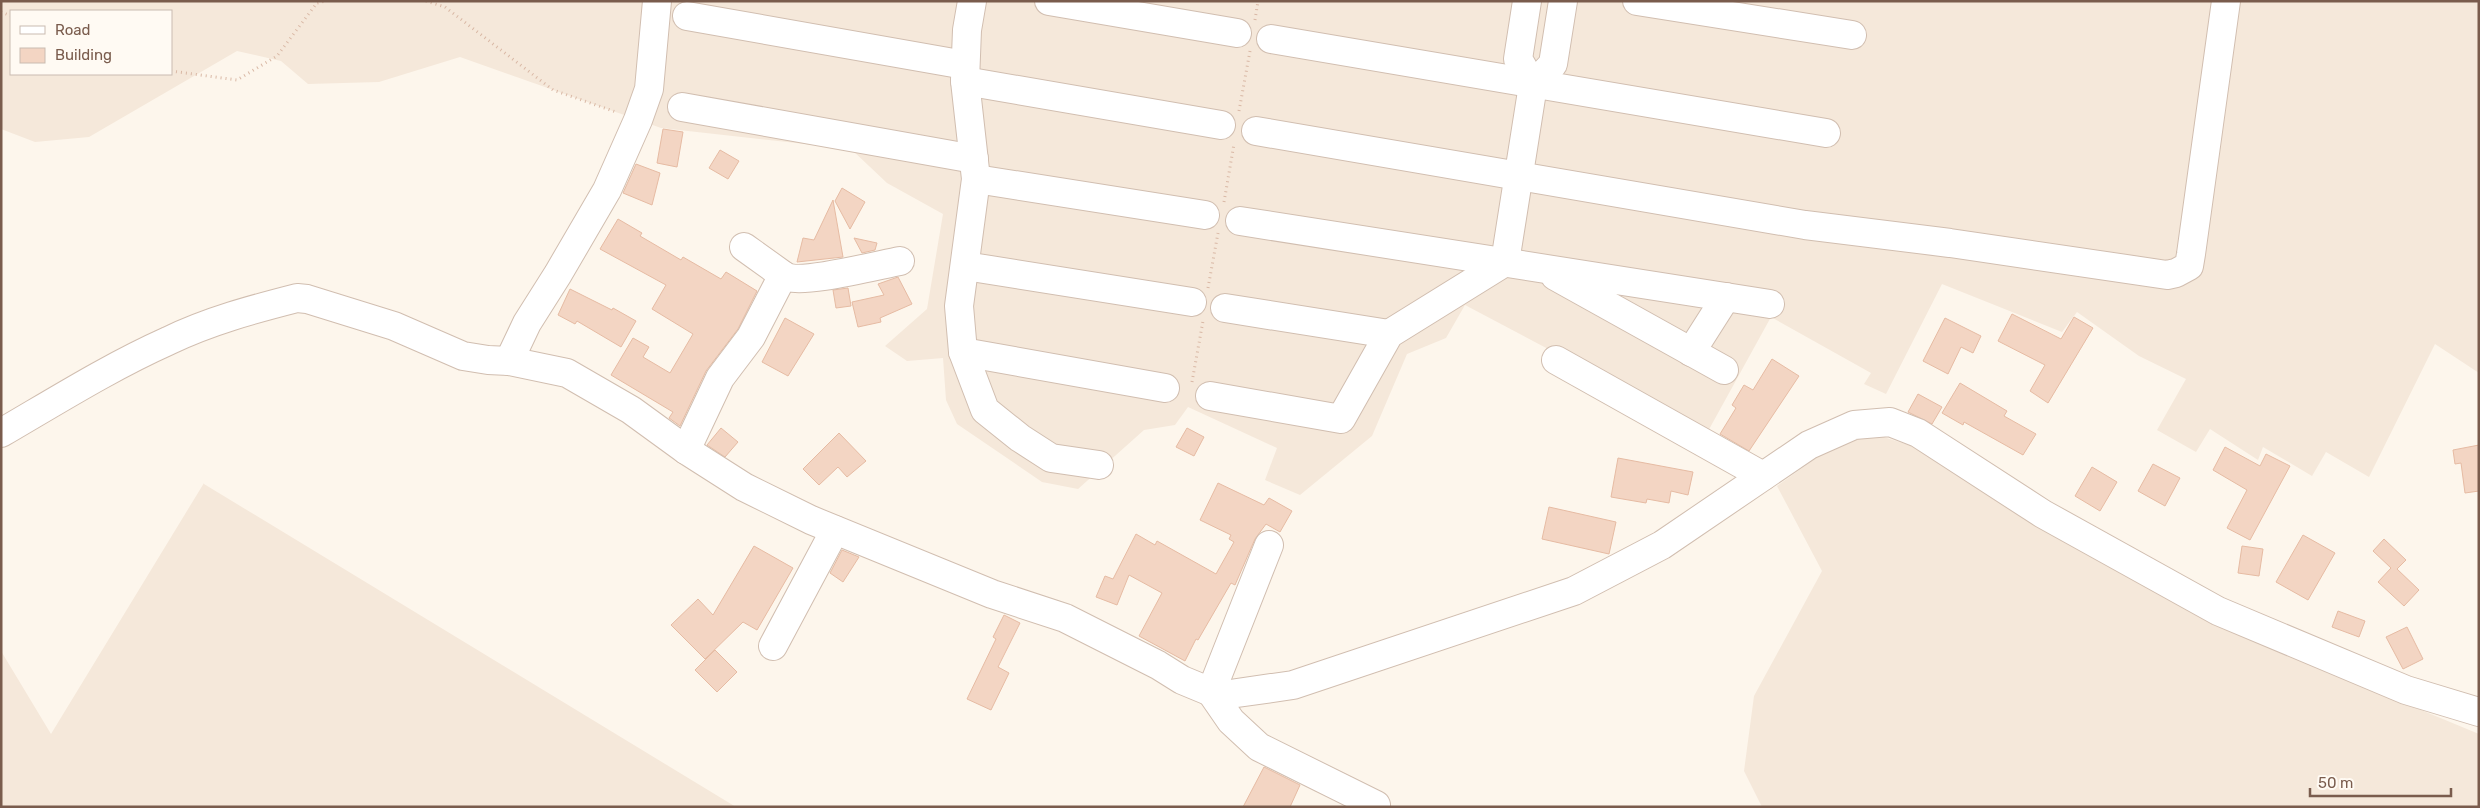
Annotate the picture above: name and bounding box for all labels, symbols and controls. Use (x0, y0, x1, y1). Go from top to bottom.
legend (10, 10, 172, 75)
text: Road (55, 21, 91, 39)
text: Building (55, 46, 112, 64)
scale bar (2310, 766, 2451, 798)
text: 50 m (2318, 774, 2353, 792)

